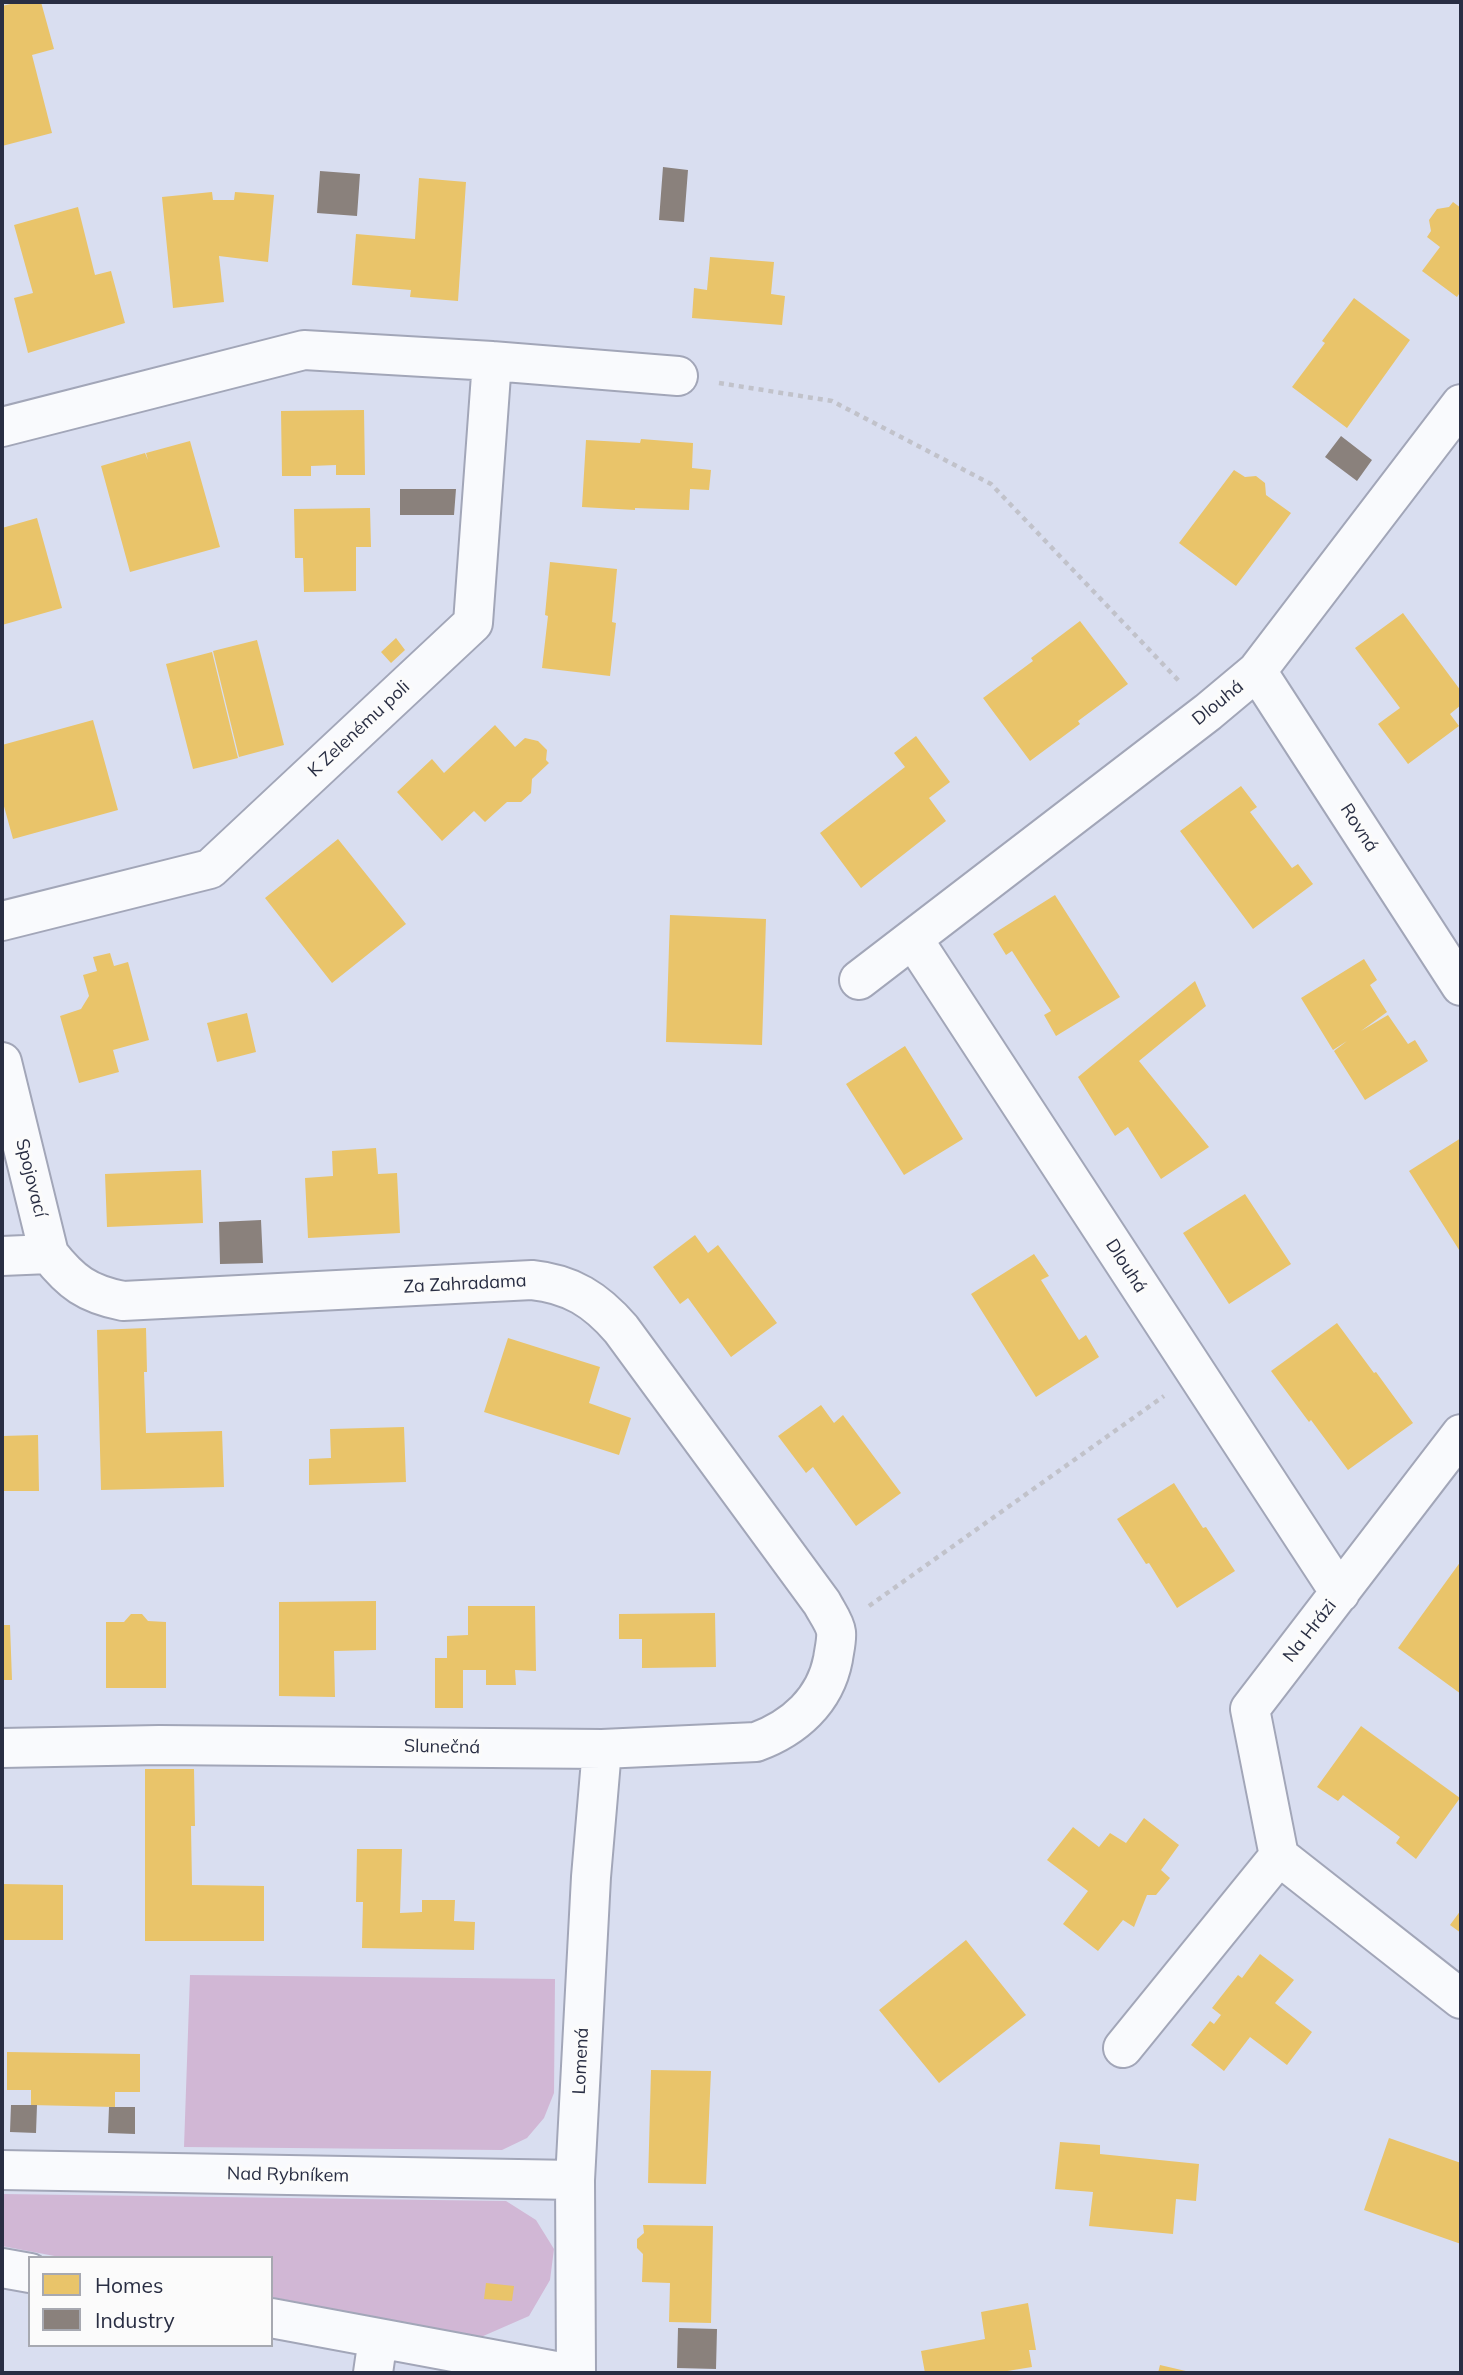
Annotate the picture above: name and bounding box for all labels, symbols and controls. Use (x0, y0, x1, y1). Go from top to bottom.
street label: K Zelenému poli (304, 676, 414, 782)
street label: Dlouhá (1188, 676, 1248, 730)
street label: Rovná (1335, 800, 1383, 856)
street label: Spojovací (11, 1137, 51, 1219)
street label: Dlouhá (1101, 1235, 1151, 1297)
street label: Za Zahradama (403, 1270, 527, 1298)
street label: Na Hrázi (1279, 1595, 1341, 1667)
street label: Slunečná (404, 1736, 480, 1758)
street label: Lomená (568, 2027, 594, 2095)
street label: Nad Rybníkem (227, 2163, 349, 2187)
legend (28, 2256, 273, 2347)
text: Homes (95, 2272, 163, 2298)
text: Industry (95, 2307, 175, 2333)

